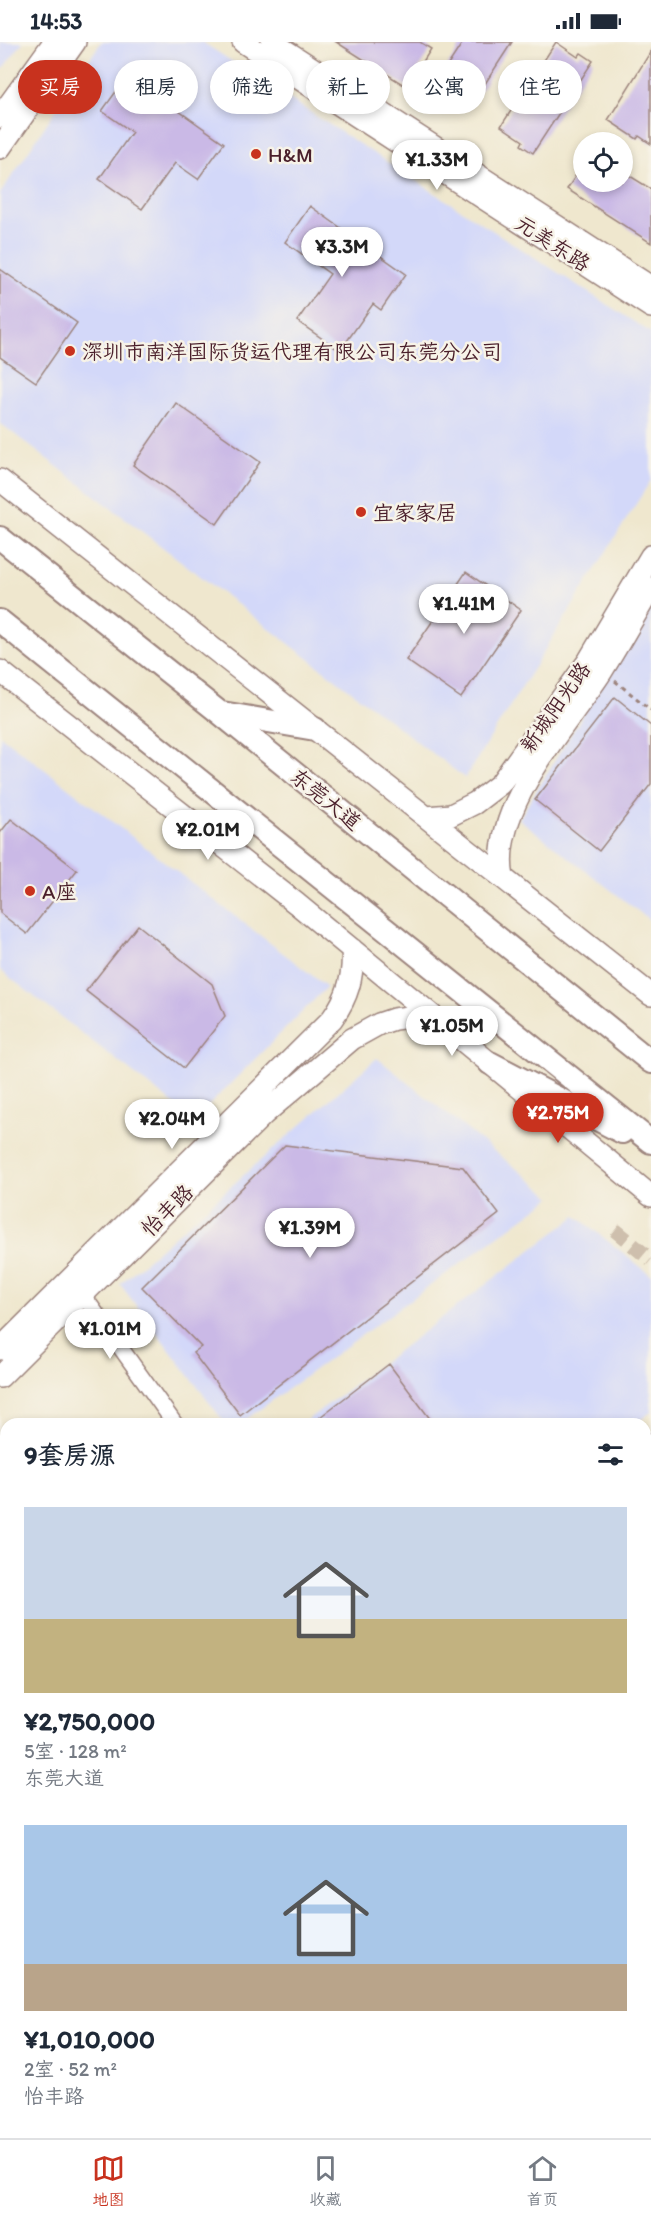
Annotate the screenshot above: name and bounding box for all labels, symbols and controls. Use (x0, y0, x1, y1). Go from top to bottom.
text: 14:53 (30, 8, 82, 35)
chip: 买房 (18, 60, 102, 114)
chip: 租房 (114, 60, 198, 114)
chip: 筛选 (210, 60, 294, 114)
chip: 新上 (306, 60, 390, 114)
chip: 公寓 (402, 60, 486, 114)
chip: 住宅 (498, 60, 582, 114)
map controls (573, 132, 633, 192)
button: locate (573, 132, 633, 192)
pin: ¥1.33M (388, 140, 486, 191)
place label: H&M (268, 142, 313, 167)
marker: H&M (249, 147, 263, 161)
text: ¥1.33M (406, 147, 468, 171)
street label: 元美东路 (511, 210, 595, 276)
pin: ¥3.3M (300, 227, 384, 278)
text: ¥3.3M (315, 234, 369, 258)
place label: 深圳市南洋国际货运代理有限公司东莞分公司 (82, 339, 502, 364)
marker: 深圳市南洋国际货运代理有限公司东莞分公司 (63, 344, 77, 358)
place label: 宜家家居 (373, 500, 457, 525)
marker: 宜家家居 (354, 505, 368, 519)
pin: ¥1.41M (415, 584, 513, 635)
text: ¥1.41M (433, 591, 495, 615)
street label: 新城阳光路 (515, 657, 595, 757)
street label: 东莞大道 (285, 763, 367, 835)
pin: ¥2.01M (159, 810, 257, 861)
text: ¥2.01M (176, 817, 240, 841)
place label: A座 (42, 879, 76, 904)
marker: A座 (23, 884, 37, 898)
pin: ¥1.05M (403, 1006, 501, 1057)
text: ¥1.05M (420, 1013, 484, 1037)
pin: ¥2.75M (509, 1093, 607, 1144)
pin: ¥2.04M (123, 1099, 221, 1150)
text: ¥2.75M (527, 1100, 589, 1124)
text: ¥2.04M (139, 1106, 205, 1130)
street label: 怡丰路 (136, 1179, 198, 1241)
pin: ¥1.39M (261, 1208, 359, 1259)
text: ¥1.39M (279, 1215, 341, 1239)
pin: ¥1.01M (61, 1309, 159, 1360)
text: ¥1.01M (79, 1316, 141, 1340)
icon: filters (594, 1438, 627, 1471)
text: 9套房源 (24, 1439, 116, 1471)
icon: home (272, 1546, 380, 1654)
text: ¥2,750,000 (24, 1705, 155, 1737)
text: 5室 · 128 m² (24, 1739, 127, 1763)
text: 东莞大道 (24, 1766, 104, 1790)
icon: home (272, 1864, 380, 1972)
text: ¥1,010,000 (24, 2023, 155, 2055)
text: 2室 · 52 m² (24, 2057, 117, 2081)
text: 怡丰路 (24, 2084, 84, 2108)
tab: 地图 (92, 2152, 125, 2210)
tab: 收藏 (309, 2152, 342, 2210)
tab: 首页 (526, 2152, 559, 2210)

